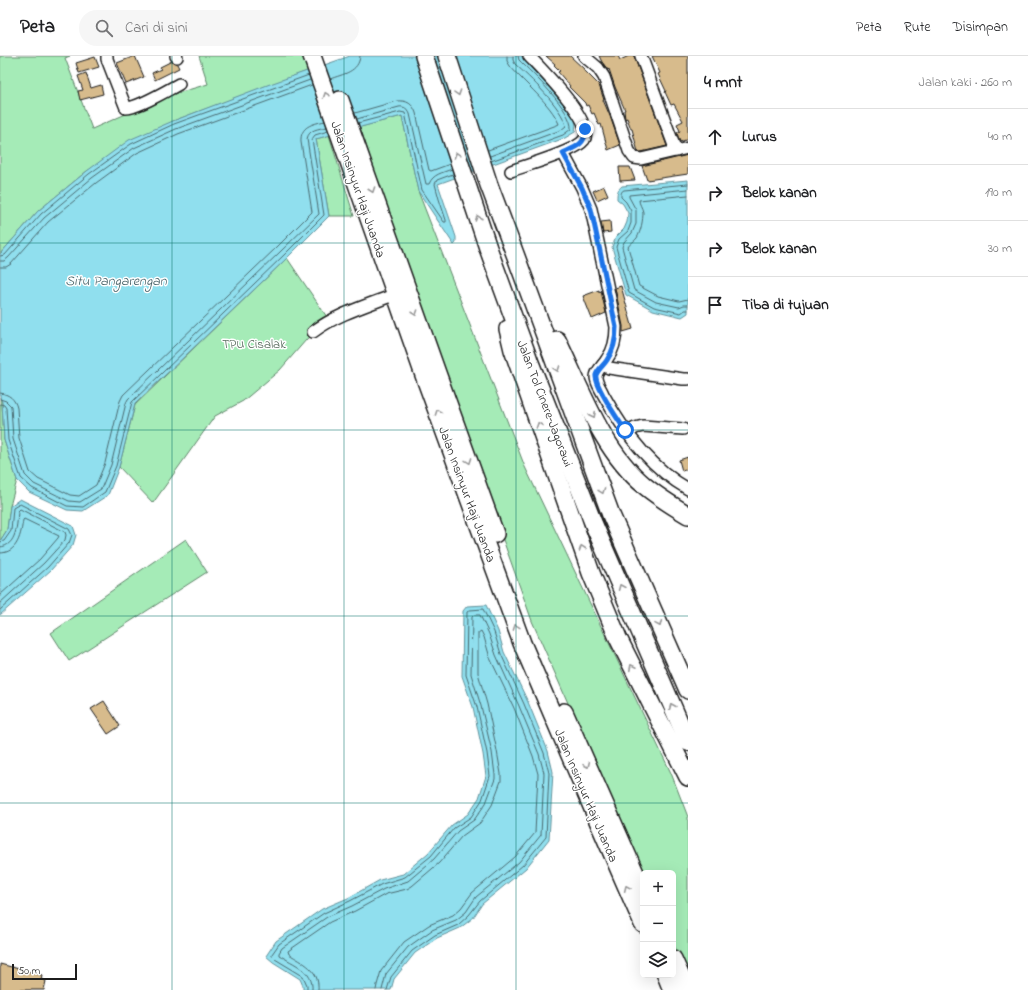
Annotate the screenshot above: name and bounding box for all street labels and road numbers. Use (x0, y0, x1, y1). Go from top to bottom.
street label: Jalan Insinyur Haji Juanda (324, 119, 390, 261)
street label: Jalan Tol Cinere–Jagorawi (511, 338, 578, 470)
street label: Jalan Insinyur Haji Juanda (432, 424, 500, 565)
street label: Jalan Insinyur Haji Juanda (548, 726, 622, 866)

